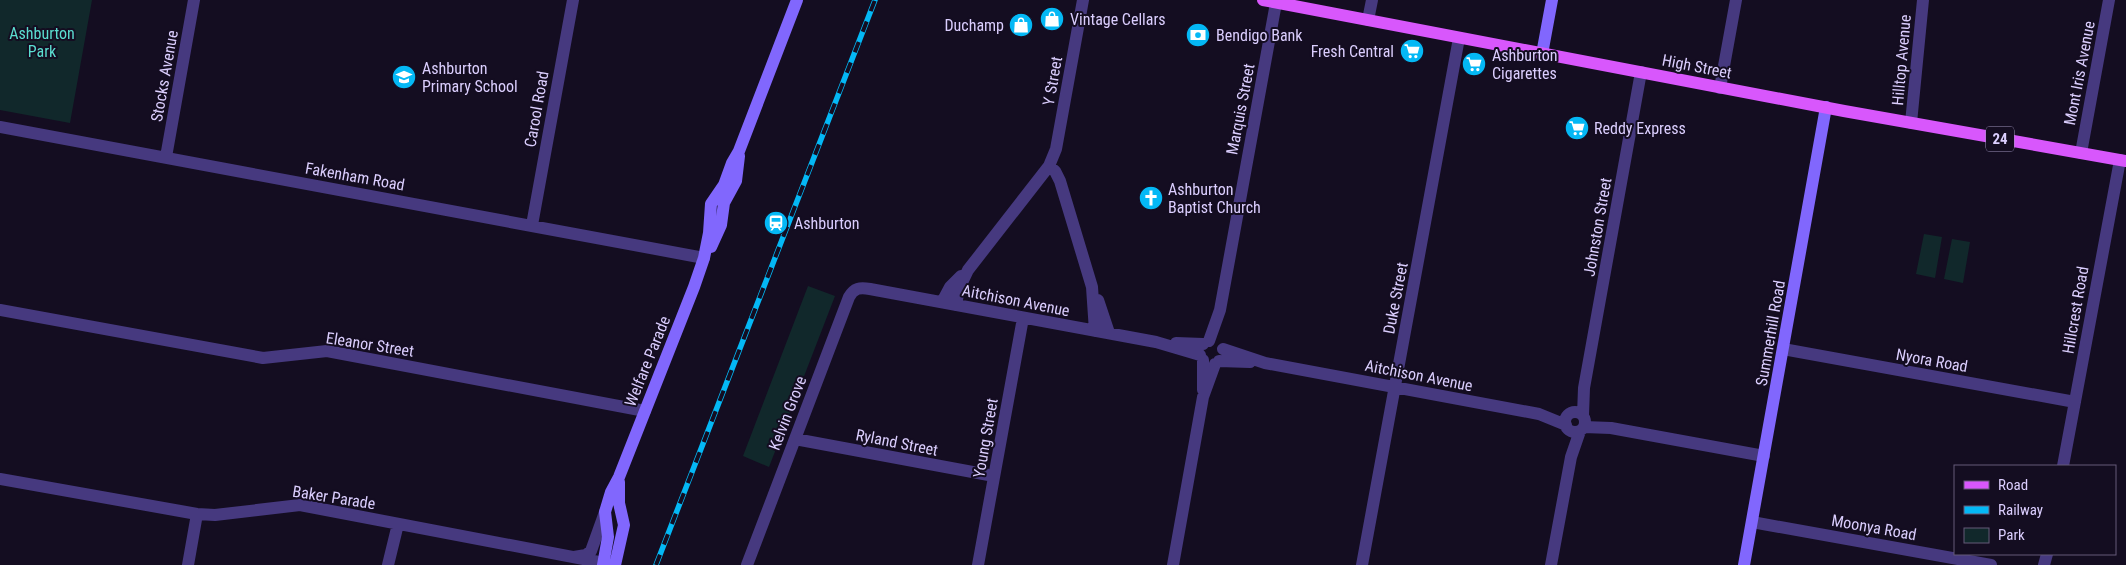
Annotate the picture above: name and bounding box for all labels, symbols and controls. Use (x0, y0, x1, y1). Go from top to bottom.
shop icon: Vintage Cellars (1039, 6, 1065, 32)
place label: Vintage Cellars (1070, 10, 1166, 29)
shop icon: Duchamp (1008, 12, 1034, 38)
street label: Hilltop Avenue (1888, 14, 1915, 106)
place label: Duchamp (944, 16, 1004, 35)
street label: Mont Iris Avenue (2060, 19, 2099, 127)
bank icon: Bendigo Bank (1185, 22, 1211, 48)
park label: Ashburton Park (9, 24, 75, 61)
place label: Bendigo Bank (1216, 26, 1303, 45)
street label: Stocks Avenue (147, 29, 182, 123)
supermarket icon: Fresh Central (1399, 38, 1425, 64)
place label: Fresh Central (1311, 42, 1394, 61)
place label: Ashburton Cigarettes (1492, 46, 1558, 83)
street label: High Street (1661, 50, 1734, 83)
supermarket icon: Ashburton Cigarettes (1461, 51, 1487, 77)
street label: Y Street (1039, 55, 1066, 107)
place label: Ashburton Primary School (422, 59, 518, 96)
street label: Marquis Street (1222, 62, 1259, 156)
school or university icon: Ashburton Primary School (391, 64, 417, 90)
street label: Carool Road (520, 70, 553, 149)
supermarket icon: Reddy Express (1564, 115, 1590, 141)
place label: Reddy Express (1594, 119, 1686, 138)
road number: 24 (1986, 126, 2014, 152)
street label: Fakenham Road (304, 158, 406, 195)
street label: Johnston Street (1579, 176, 1616, 278)
place label: Ashburton Baptist Church (1168, 180, 1261, 217)
church icon: Ashburton Baptist Church (1138, 185, 1164, 211)
station icon: Ashburton (763, 210, 789, 236)
place label: Ashburton (794, 214, 860, 233)
street label: Duke Street (1379, 260, 1412, 336)
street label: Hillcrest Road (2058, 265, 2093, 355)
street label: Summerhill Road (1752, 279, 1789, 387)
street label: Aitchison Avenue (960, 281, 1071, 320)
street label: Welfare Parade (621, 313, 674, 409)
street label: Eleanor Street (325, 328, 415, 361)
street label: Nyora Road (1895, 345, 1969, 376)
street label: Aitchison Avenue (1363, 356, 1474, 395)
street label: Kelvin Grove (765, 373, 810, 453)
street label: Young Street (969, 397, 1002, 479)
street label: Ryland Street (854, 425, 940, 460)
legend (1954, 465, 2116, 555)
text: Road (1998, 476, 2028, 494)
street label: Baker Parade (291, 482, 377, 513)
text: Railway (1998, 501, 2043, 519)
street label: Moonya Road (1830, 511, 1918, 544)
text: Park (1998, 526, 2025, 544)

